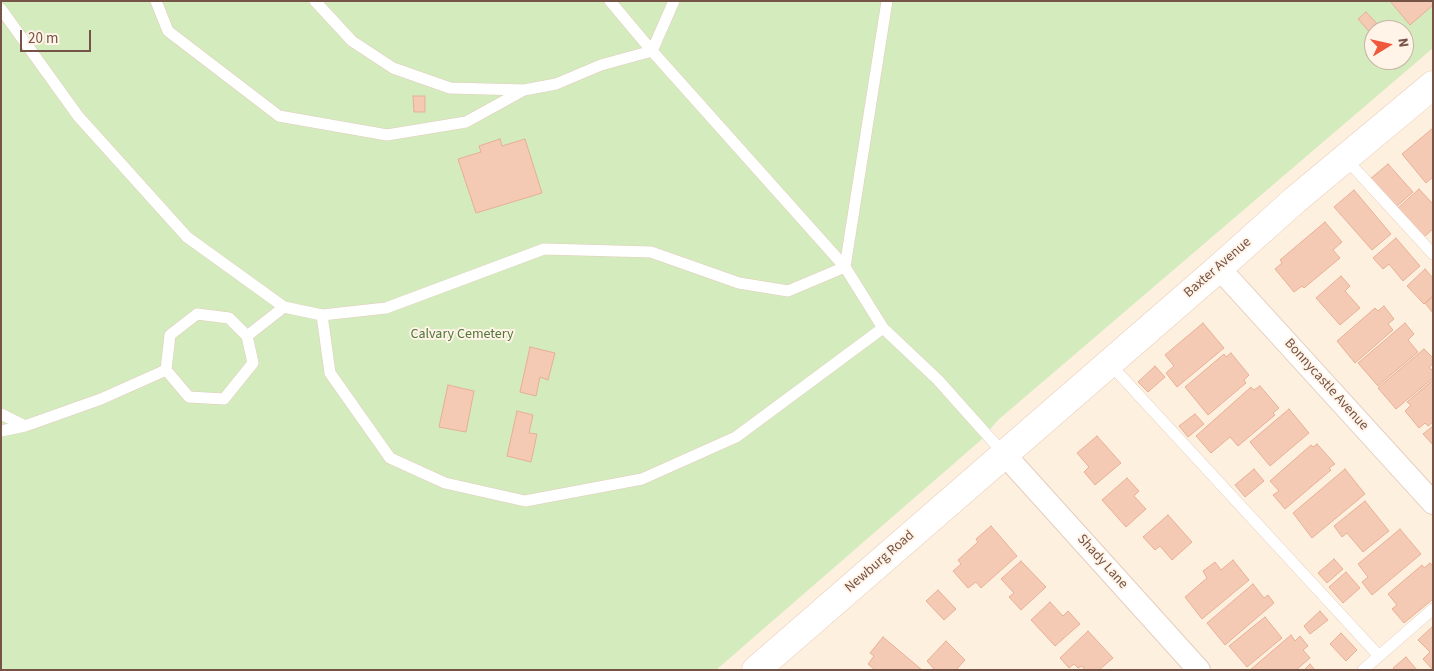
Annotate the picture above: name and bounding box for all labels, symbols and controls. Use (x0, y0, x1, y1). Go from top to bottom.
scale bar (22, 20, 94, 52)
north arrow (1364, 20, 1414, 70)
text: 20 m (28, 28, 58, 49)
text: N (1392, 37, 1413, 49)
street label: Baxter Avenue (1181, 234, 1255, 302)
park label: Calvary Cemetery (410, 327, 514, 343)
street label: Bonnycastle Avenue (1280, 336, 1372, 434)
street label: Newburg Road (842, 527, 918, 597)
street label: Shady Lane (1073, 531, 1131, 593)

